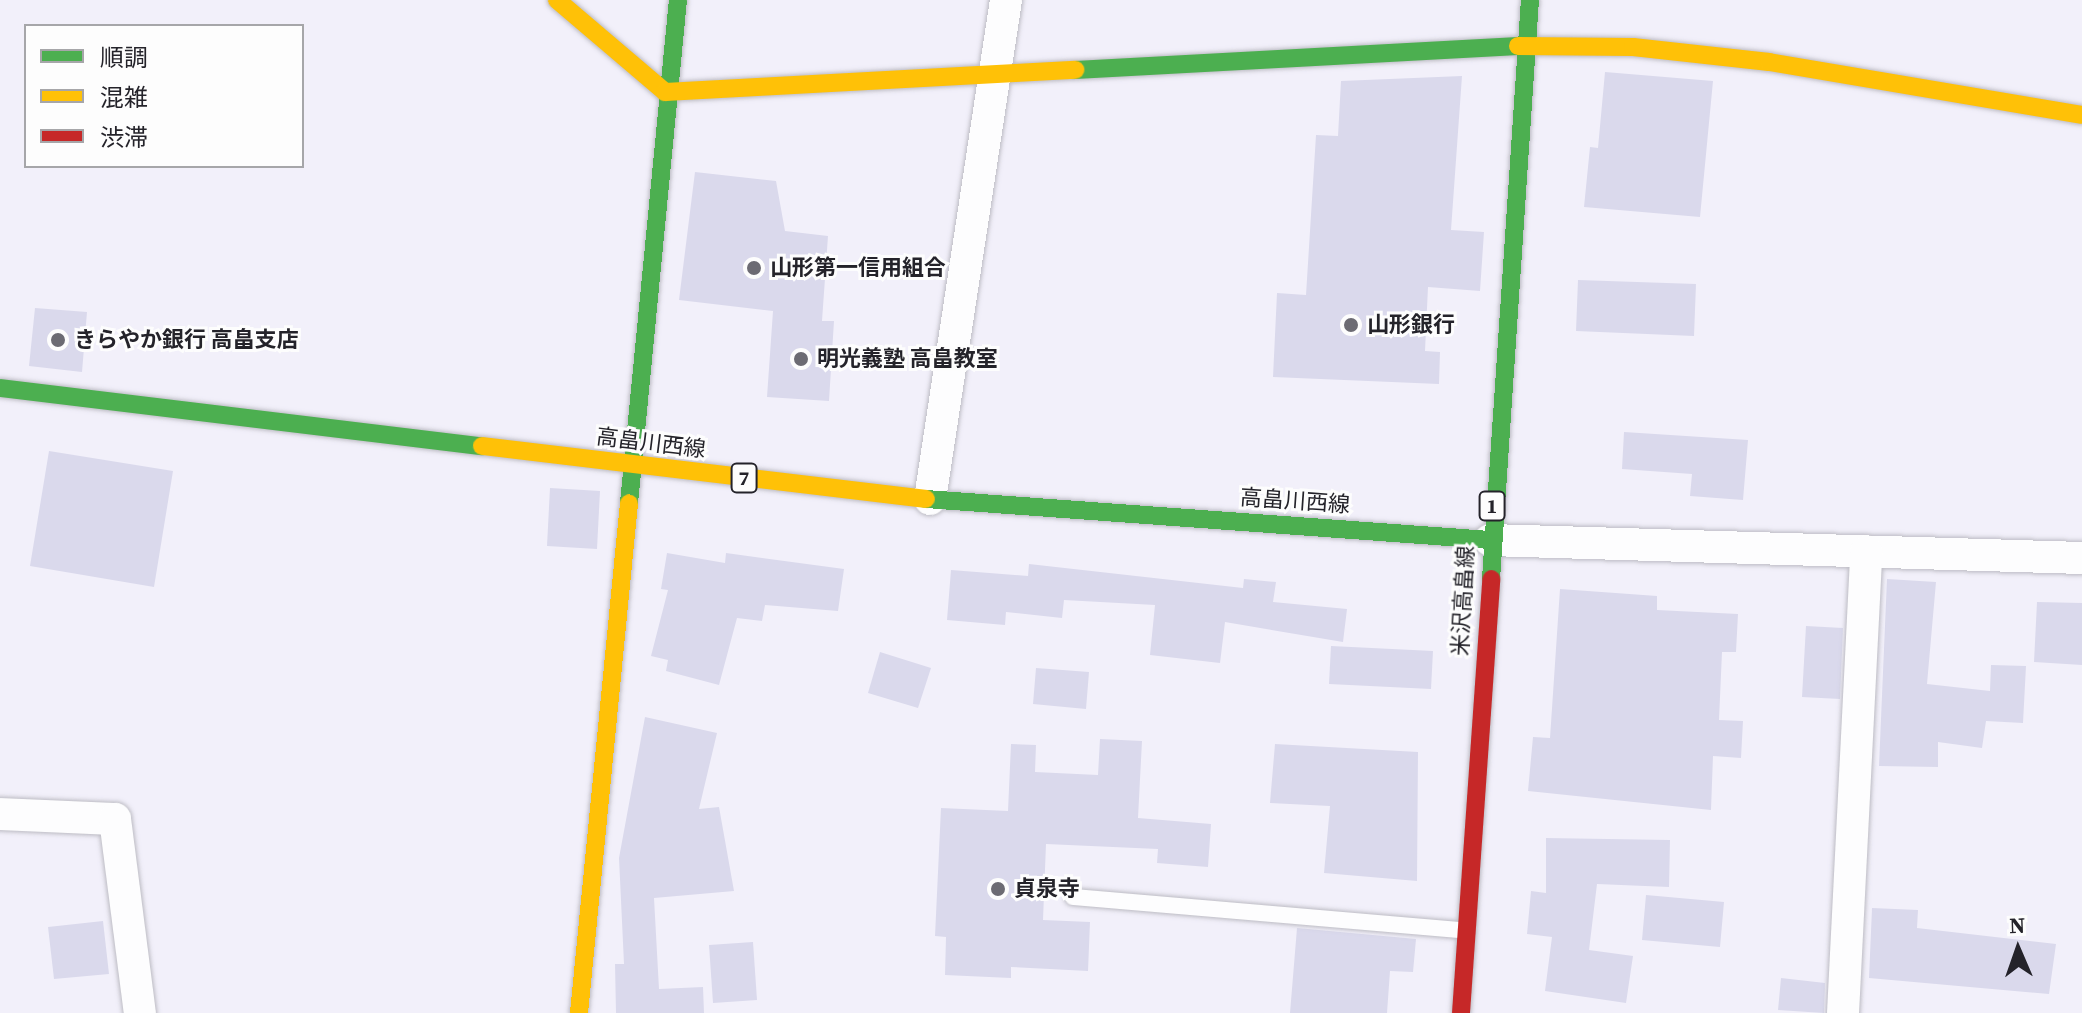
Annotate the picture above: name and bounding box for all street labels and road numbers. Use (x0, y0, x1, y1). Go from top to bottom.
street label: 高畠川西線 (595, 423, 707, 463)
road number: 7 (730, 462, 758, 494)
street label: 高畠川西線 (1239, 484, 1351, 518)
road number: 1 (1478, 490, 1506, 522)
street label: 米沢高畠線 (1447, 545, 1479, 657)

